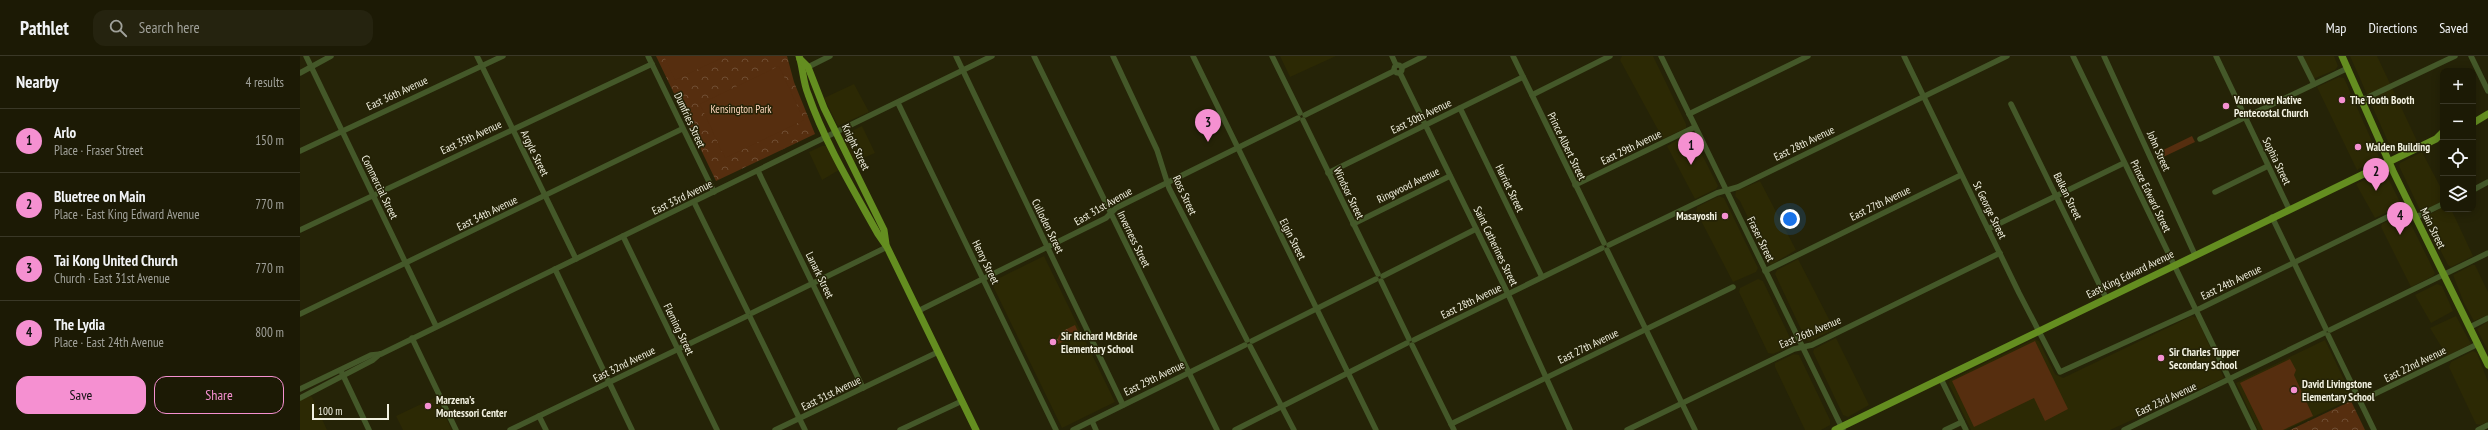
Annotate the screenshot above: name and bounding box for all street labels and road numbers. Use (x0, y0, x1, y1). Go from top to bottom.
street label: East 36th Avenue (364, 73, 430, 113)
street label: Dumfries Street (671, 90, 709, 150)
street label: East 30th Avenue (1388, 95, 1454, 137)
street label: Prince Albert Street (1545, 110, 1589, 182)
street label: East 35th Avenue (438, 117, 504, 157)
street label: Knight Street (839, 121, 873, 173)
street label: East 28th Avenue (1771, 122, 1837, 164)
street label: East 29th Avenue (1598, 126, 1664, 168)
street label: Argyle Street (518, 128, 552, 178)
street label: John Street (2144, 128, 2174, 173)
street label: Sophia Street (2260, 135, 2294, 187)
street label: Commercial Street (358, 153, 402, 221)
street label: Prince Edward Street (2127, 158, 2175, 234)
street label: Harriet Street (1492, 162, 1528, 214)
street label: Ringwood Avenue (1374, 164, 1442, 206)
street label: Windsor Street (1330, 165, 1368, 221)
street label: Balkan Street (2051, 170, 2085, 222)
street label: Ross Street (1170, 173, 1200, 217)
street label: East 33rd Avenue (649, 176, 715, 218)
street label: St George Street (1970, 179, 2010, 241)
street label: East 27th Avenue (1847, 182, 1913, 224)
street label: East 31st Avenue (1071, 184, 1135, 228)
street label: East 34th Avenue (454, 192, 520, 234)
street label: Culloden Street (1029, 197, 1067, 255)
street label: Saint Catherines Street (1471, 204, 1521, 288)
street label: Main Street (2417, 205, 2449, 251)
street label: Inverness Street (1114, 208, 1154, 270)
street label: Fraser Street (1744, 214, 1778, 264)
street label: Elgin Street (1277, 216, 1309, 262)
street label: Henry Street (969, 238, 1003, 286)
street label: East King Edward Avenue (2084, 246, 2177, 301)
street label: Lanark Street (803, 249, 837, 301)
street label: East 24th Avenue (2198, 261, 2264, 303)
street label: East 28th Avenue (1438, 280, 1504, 322)
street label: Fleming Street (660, 301, 698, 357)
street label: East 26th Avenue (1777, 313, 1843, 351)
street label: East 27th Avenue (1555, 325, 1621, 367)
street label: East 32nd Avenue (591, 343, 658, 385)
street label: East 22nd Avenue (2382, 343, 2449, 385)
street label: East 29th Avenue (1121, 357, 1187, 399)
street label: East 31st Avenue (799, 372, 864, 413)
street label: East 23rd Avenue (2133, 379, 2199, 419)

